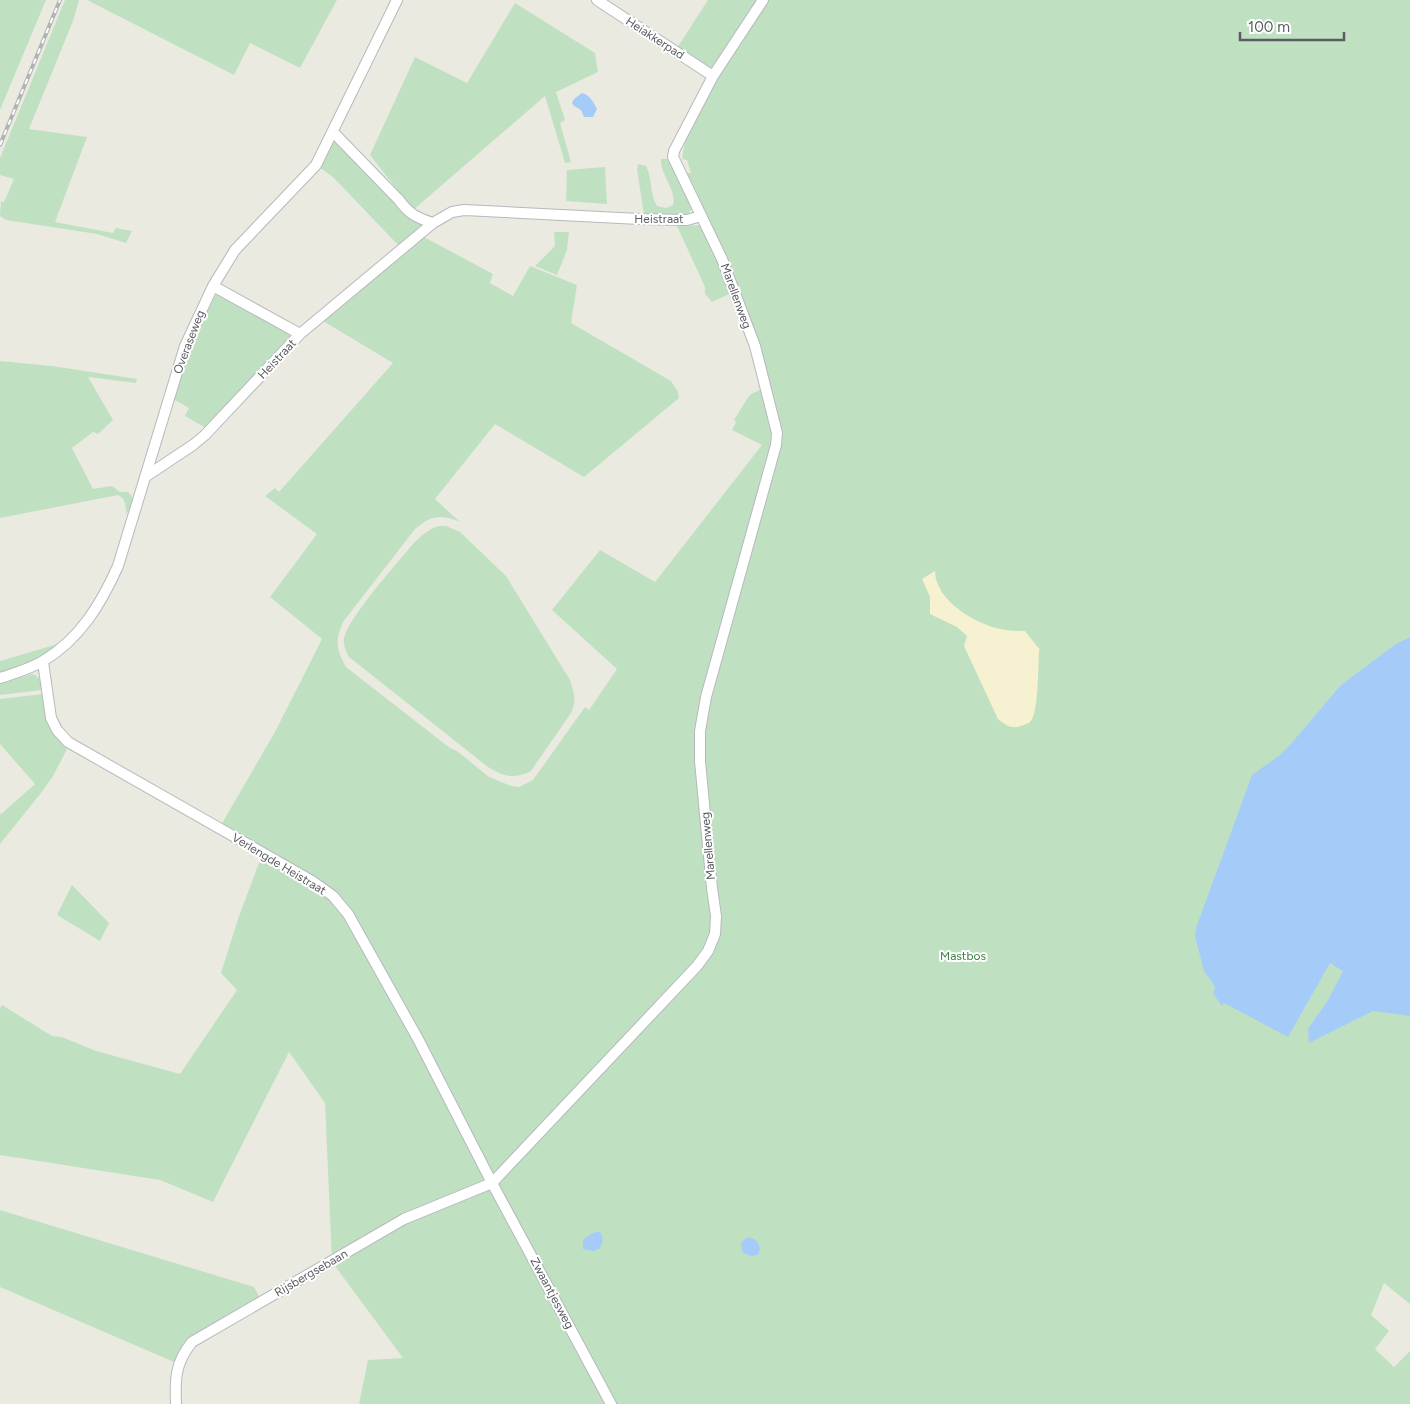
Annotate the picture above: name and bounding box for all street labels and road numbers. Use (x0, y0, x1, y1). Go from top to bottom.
street label: Heiakkerpad (623, 14, 687, 62)
street label: Heistraat (634, 212, 684, 226)
street label: Marellenweg (718, 262, 754, 330)
street label: Overaseweg (170, 308, 208, 376)
street label: Heistraat (255, 336, 299, 382)
street label: Marellenweg (698, 811, 718, 881)
street label: Verlengde Heistraat (229, 830, 329, 898)
street label: Rijsbergsebaan (272, 1246, 350, 1300)
street label: Zwaantjesweg (527, 1255, 577, 1331)

